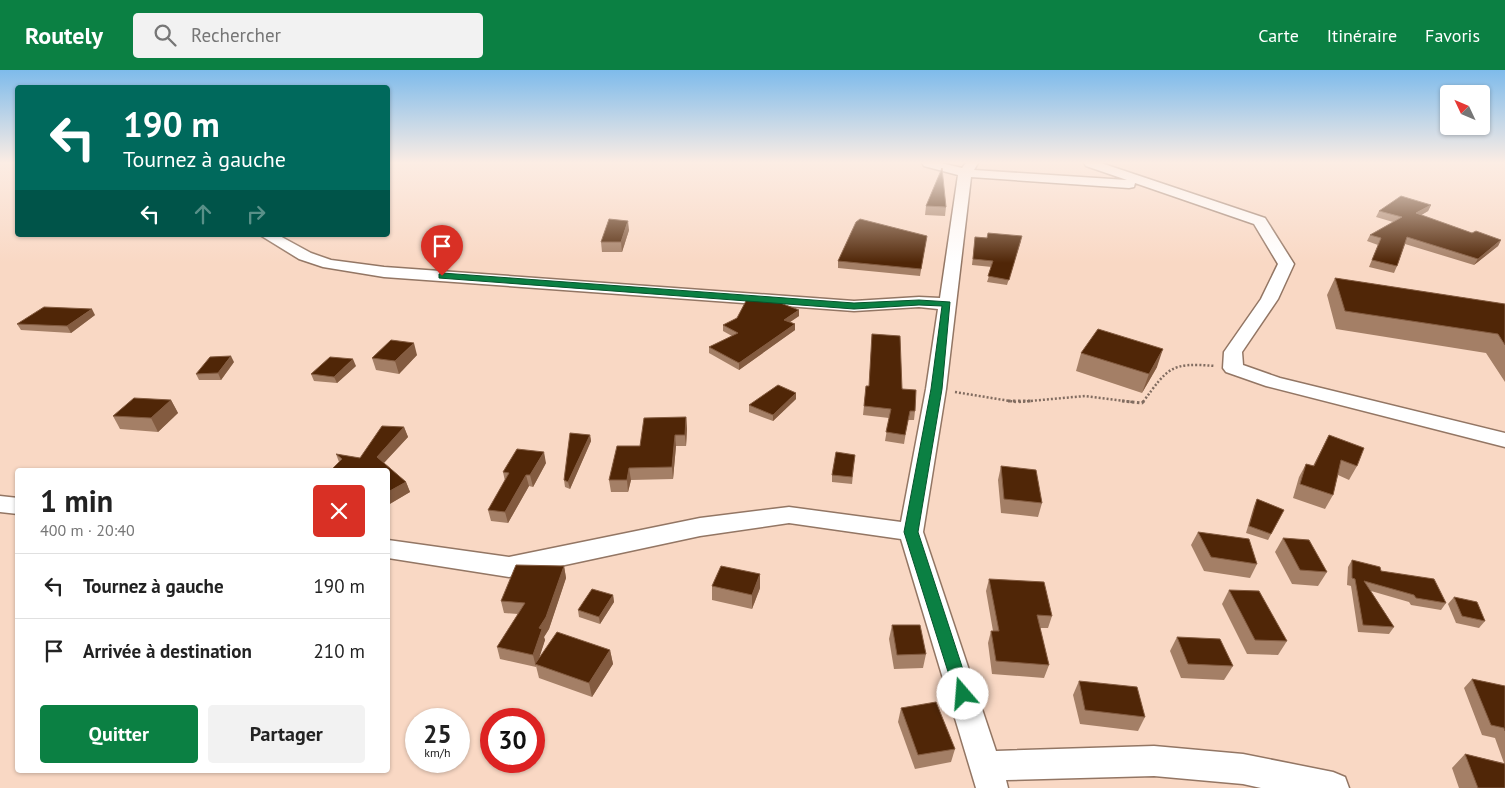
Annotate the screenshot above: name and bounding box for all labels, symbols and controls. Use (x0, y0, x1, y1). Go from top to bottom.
search box (133, 13, 483, 58)
text: Routely (25, 20, 103, 51)
icon: search (151, 21, 179, 49)
text: Rechercher (191, 23, 281, 47)
text: Carte (1258, 24, 1299, 47)
text: Itinéraire (1327, 24, 1397, 47)
text: Favoris (1425, 24, 1480, 47)
north arrow (1440, 85, 1490, 135)
map controls (1440, 85, 1490, 135)
text: 190 m (123, 101, 220, 147)
icon: left (40, 105, 105, 170)
text: Tournez à gauche (123, 145, 286, 173)
icon: left (136, 200, 164, 228)
icon: ahead (189, 200, 217, 228)
icon: right (242, 200, 270, 228)
pin (421, 225, 463, 276)
icon: arrive (428, 232, 456, 260)
text: 1 min (40, 481, 113, 520)
button: close (313, 485, 365, 537)
text: 400 m · 20:40 (40, 520, 135, 540)
icon: left (40, 572, 68, 600)
text: Tournez à gauche (83, 574, 224, 598)
text: 190 m (313, 574, 365, 598)
icon: arrive (40, 637, 68, 665)
text: Arrivée à destination (83, 639, 252, 663)
text: 210 m (313, 639, 365, 663)
position arrow (936, 667, 988, 719)
button: Quitter (40, 705, 198, 763)
button: Partager (208, 705, 365, 763)
speed limit sign: 30 (480, 708, 545, 773)
text: 25 (423, 718, 452, 750)
text: km/h (424, 745, 451, 760)

